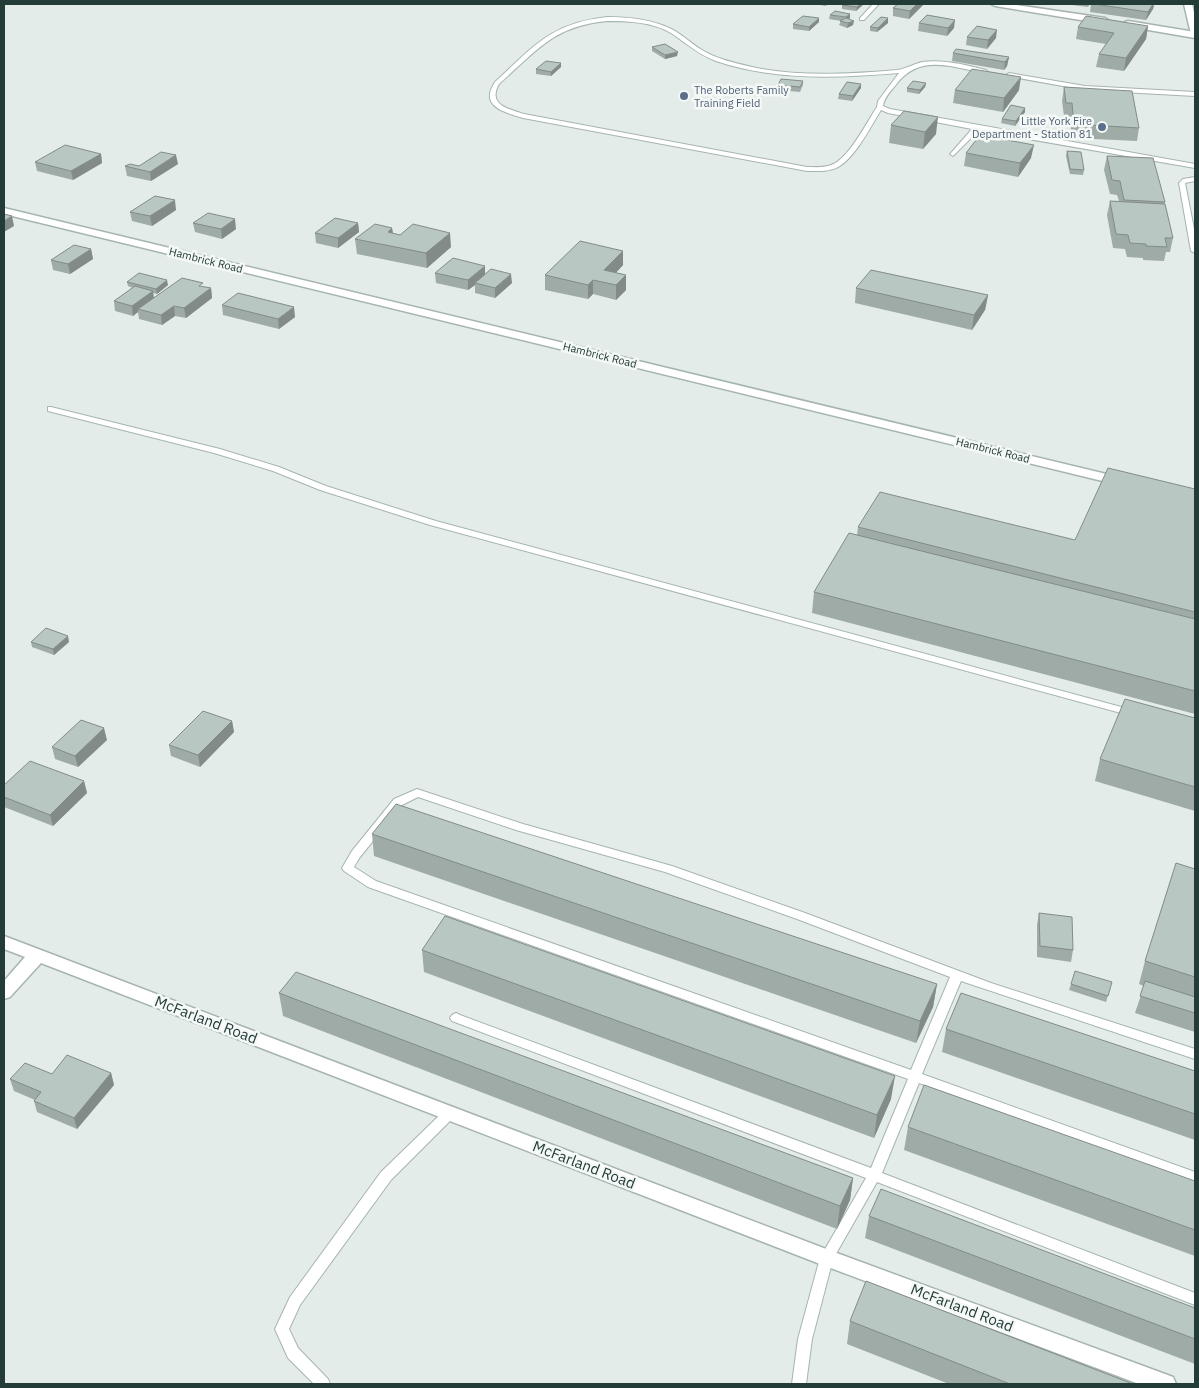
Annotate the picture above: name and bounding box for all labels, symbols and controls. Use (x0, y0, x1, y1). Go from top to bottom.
place label: The Roberts Family Training Field (694, 83, 789, 110)
marker: The Roberts Family Training Field (678, 90, 690, 102)
place label: Little York Fire Department - Station 81 (972, 114, 1092, 141)
marker: Little York Fire Department - Station 81 (1096, 121, 1108, 133)
street label: Hambrick Road (168, 244, 244, 276)
street label: Hambrick Road (562, 339, 638, 371)
street label: Hambrick Road (955, 434, 1031, 466)
street label: McFarland Road (152, 991, 260, 1048)
street label: McFarland Road (530, 1136, 638, 1193)
street label: McFarland Road (908, 1279, 1016, 1336)

